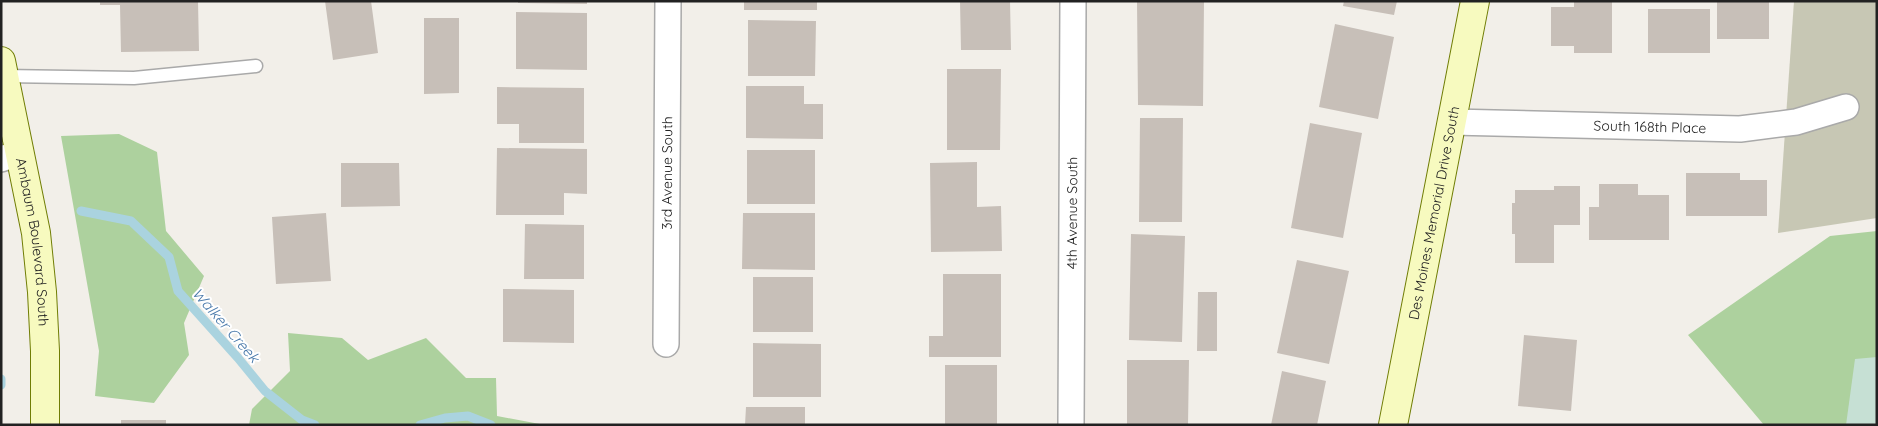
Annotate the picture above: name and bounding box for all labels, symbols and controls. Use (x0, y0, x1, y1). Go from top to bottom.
street label: Des Moines Memorial Drive South (1405, 105, 1463, 321)
street label: 3rd Avenue South (658, 116, 676, 230)
street label: South 168th Place (1593, 116, 1707, 137)
street label: Ambaum Boulevard South (12, 156, 53, 327)
street label: 4th Avenue South (1063, 157, 1081, 269)
water label: Walker Creek (188, 284, 265, 368)

